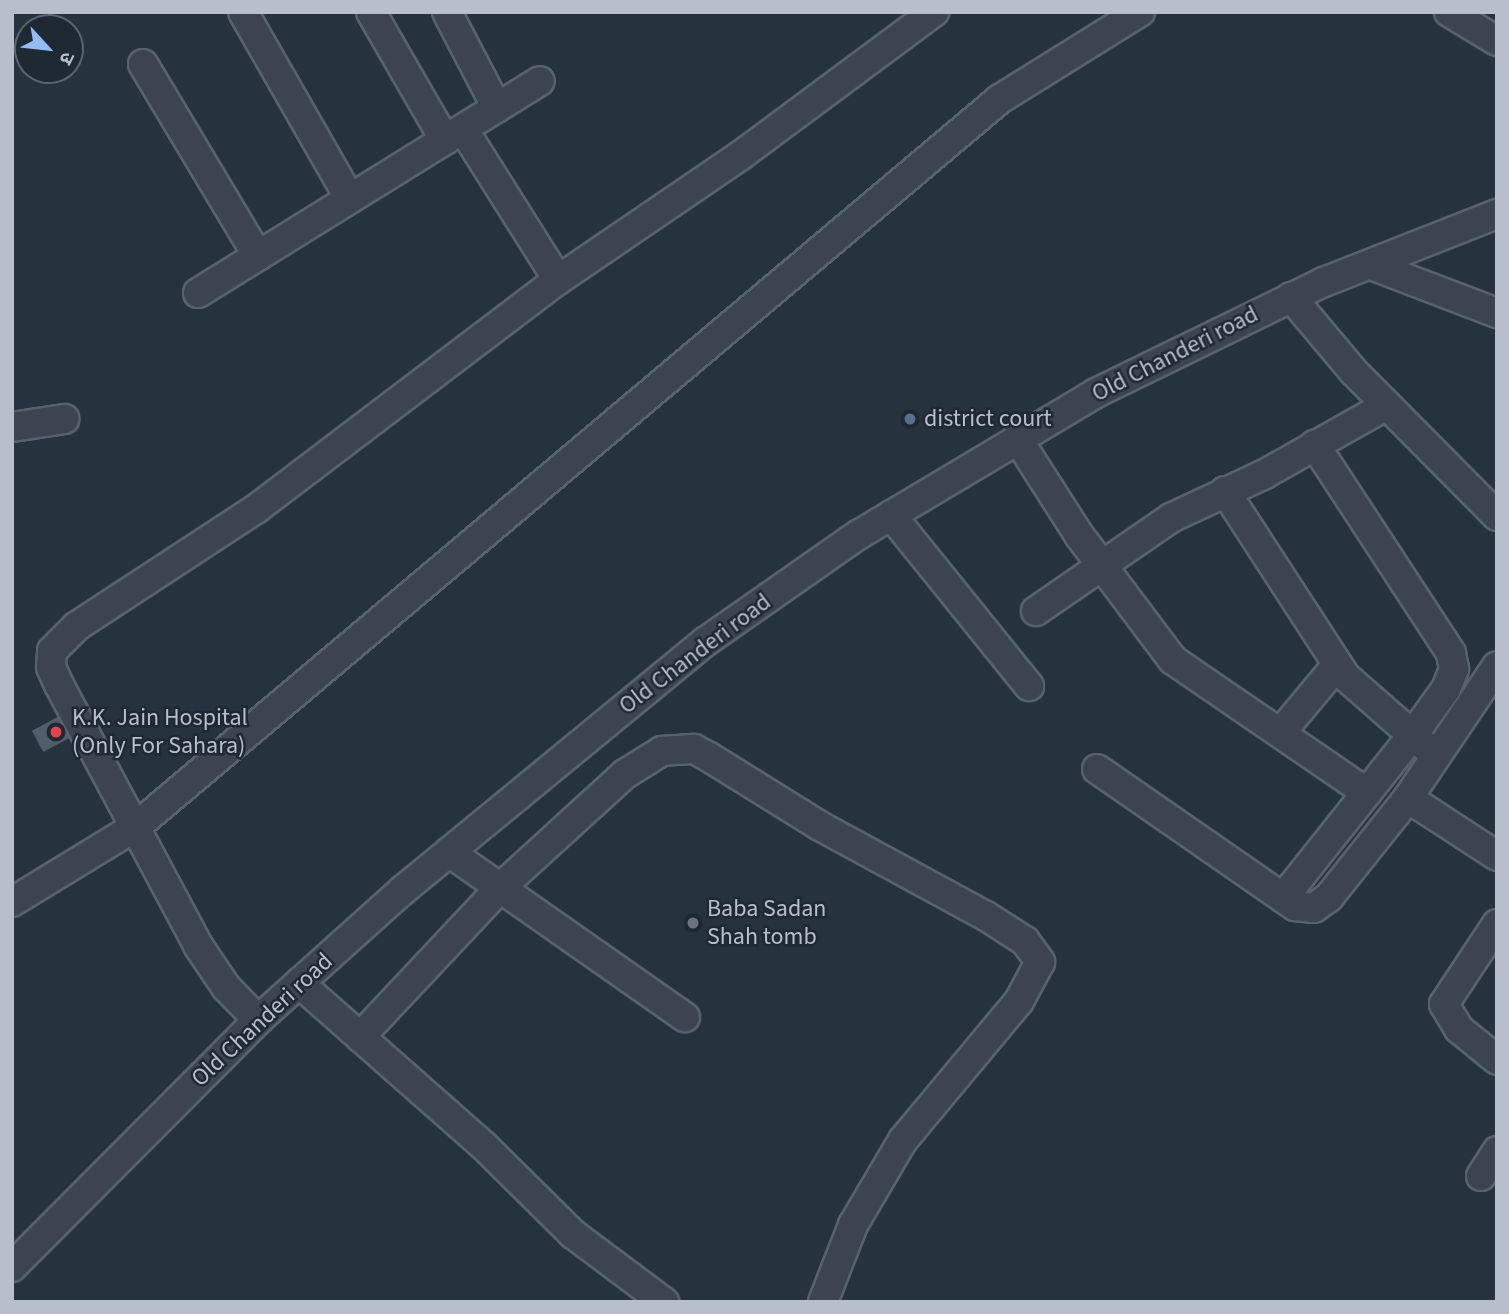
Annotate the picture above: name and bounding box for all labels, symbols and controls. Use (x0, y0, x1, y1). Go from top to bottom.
north arrow (14, 14, 84, 84)
text: उ (52, 47, 81, 69)
street label: Old Chanderi road (1087, 300, 1263, 408)
place label: district court (924, 405, 1052, 433)
marker: district court (902, 411, 918, 427)
street label: Old Chanderi road (613, 588, 777, 720)
place label: K.K. Jain Hospital (Only For Sahara) (72, 704, 248, 760)
marker: K.K. Jain Hospital (Only For Sahara) (46, 722, 66, 742)
place label: Baba Sadan Shah tomb (707, 895, 827, 951)
marker: Baba Sadan Shah tomb (685, 915, 701, 931)
street label: Old Chanderi road (185, 947, 339, 1093)

